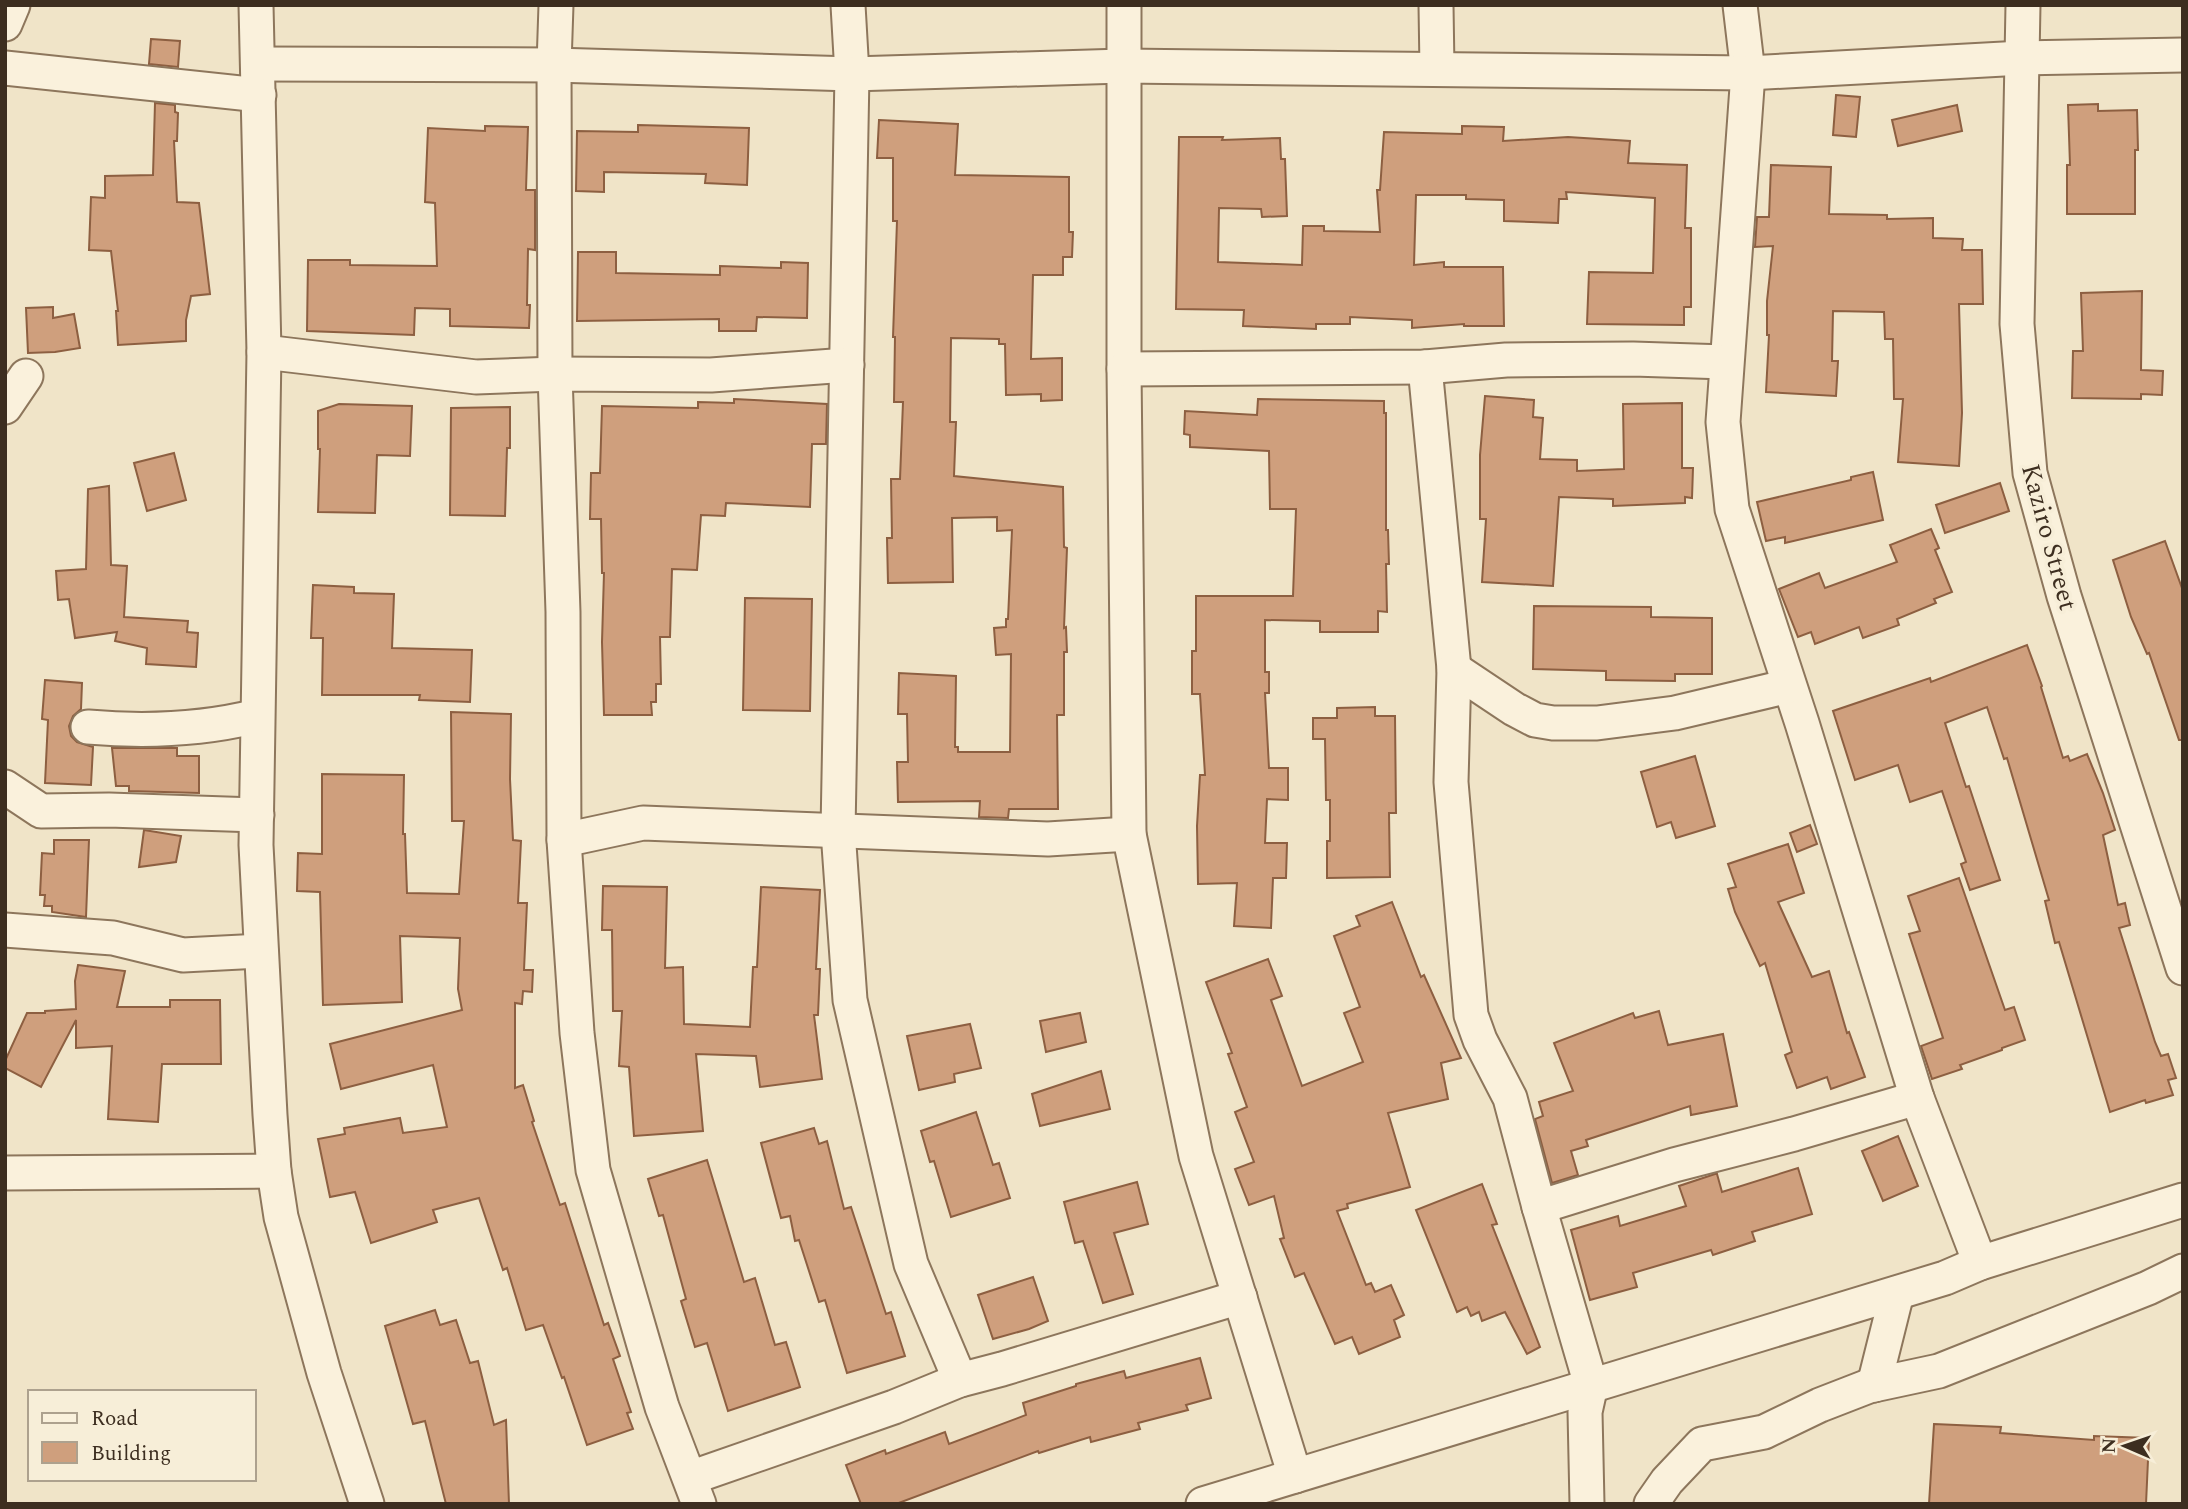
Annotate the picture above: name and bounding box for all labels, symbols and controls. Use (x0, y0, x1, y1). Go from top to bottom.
street label: Kaziro Street (2010, 459, 2088, 615)
legend (28, 1390, 256, 1481)
text: Road (91, 1403, 138, 1435)
north arrow (2090, 1411, 2160, 1481)
text: N (2095, 1437, 2124, 1454)
text: Building (91, 1438, 171, 1470)

